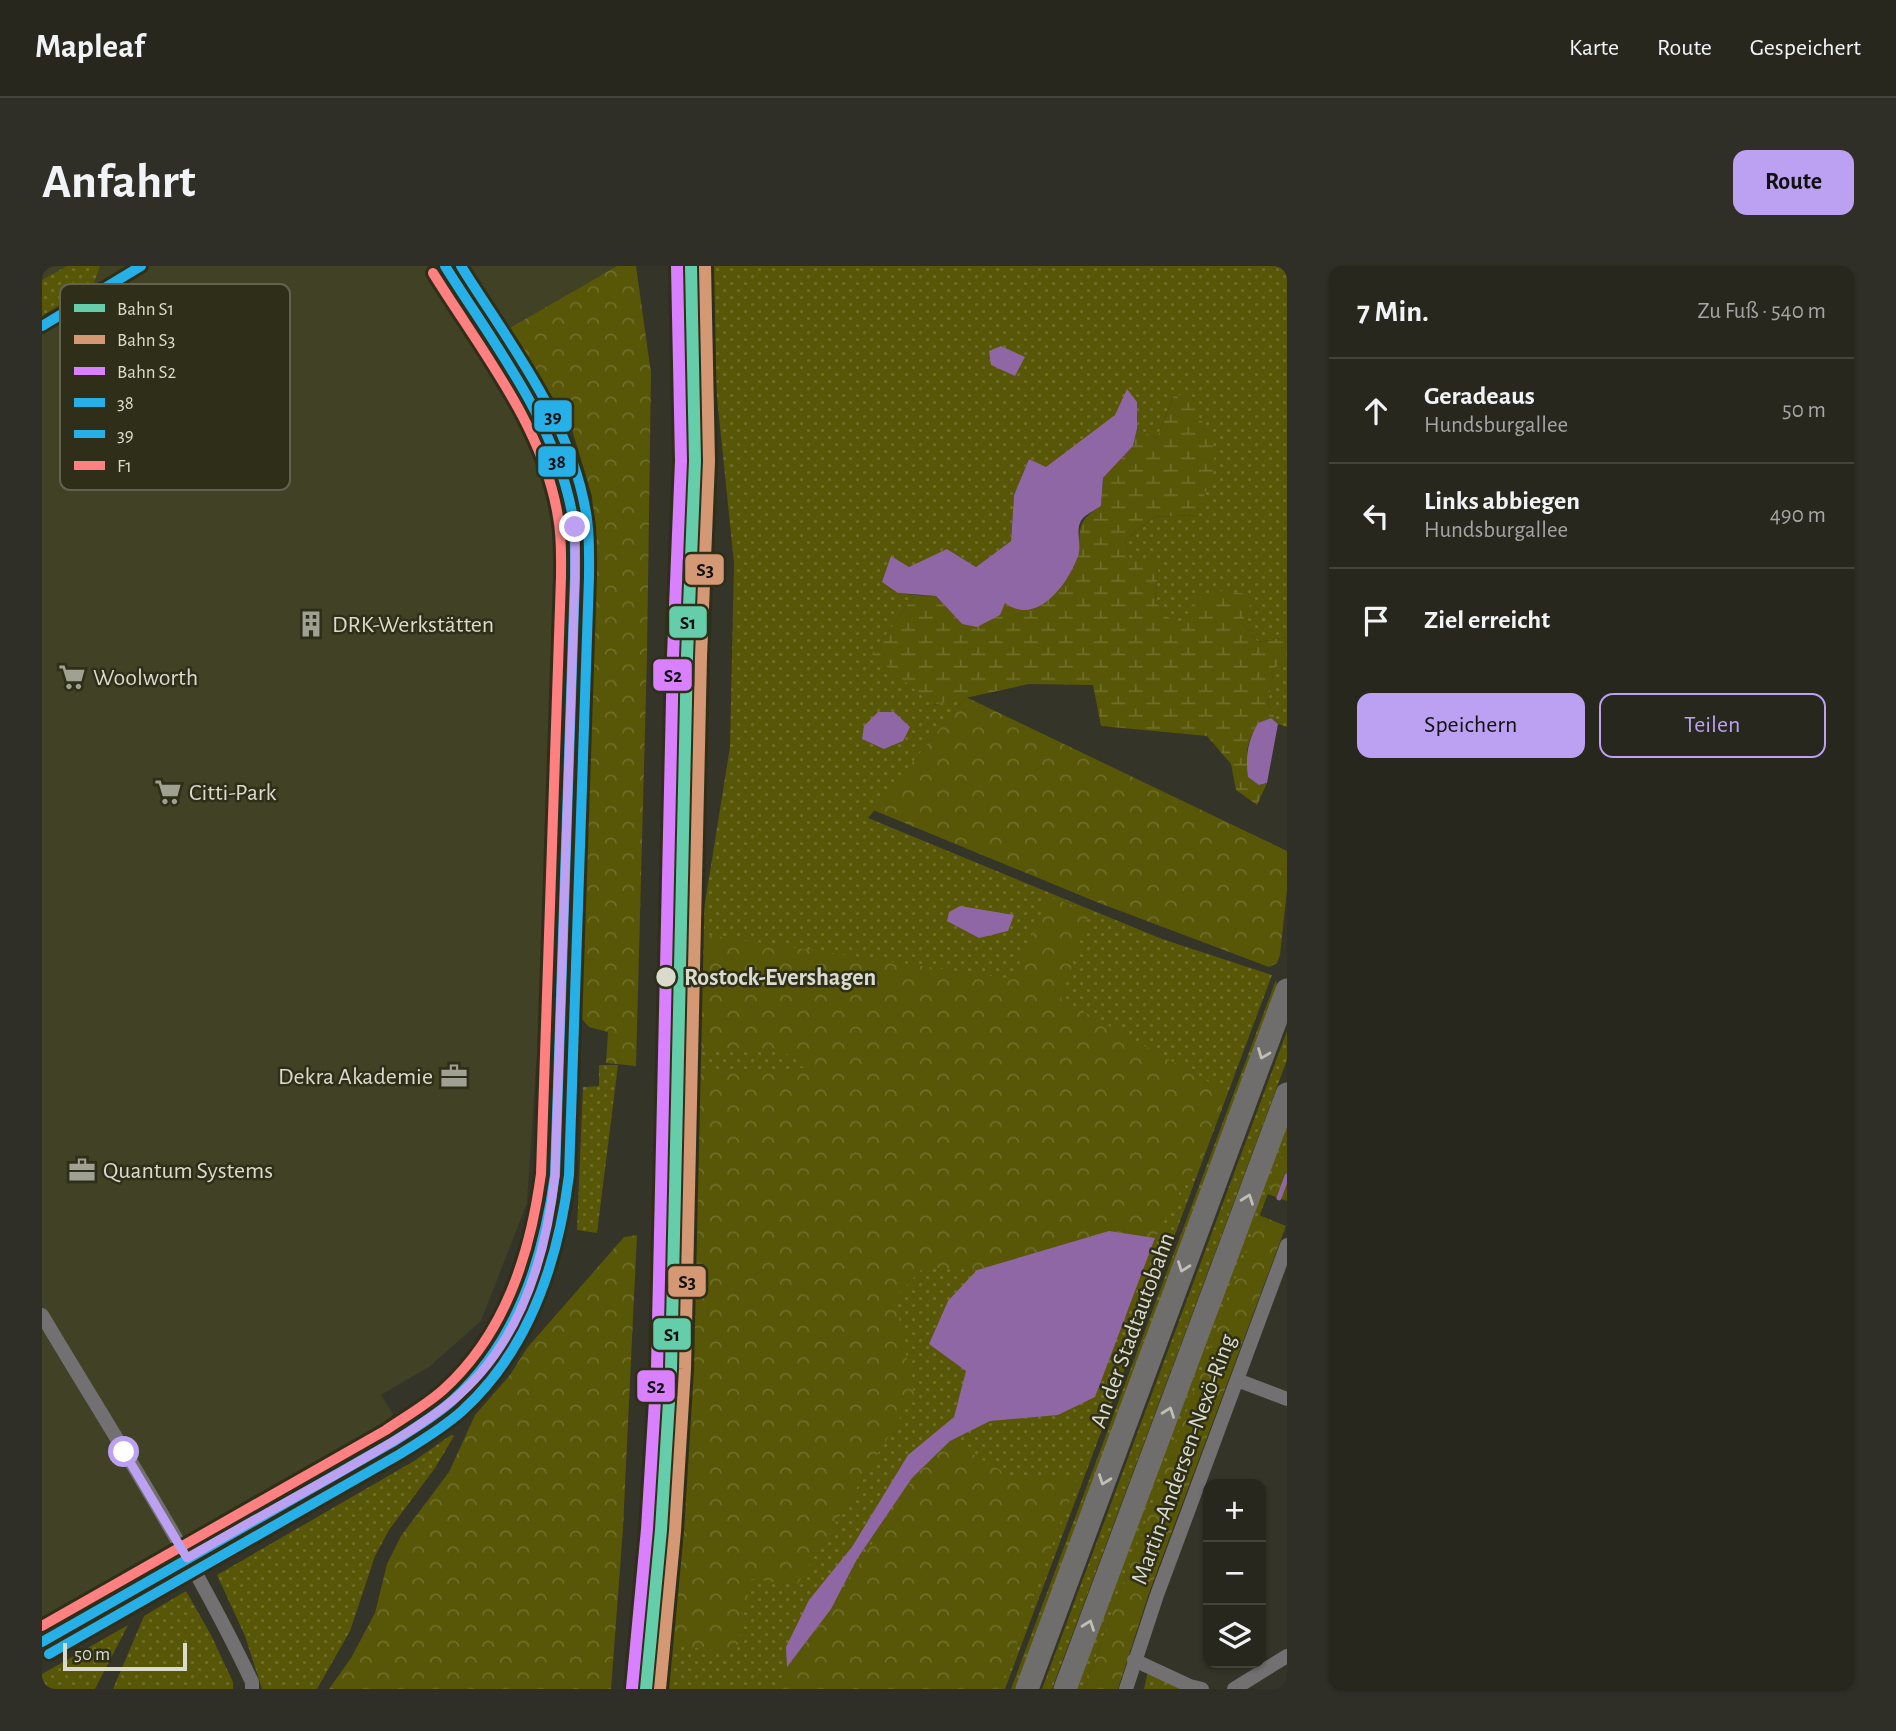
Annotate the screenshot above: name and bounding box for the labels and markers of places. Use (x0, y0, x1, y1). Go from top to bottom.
building icon: DRK-Werkstätten (296, 609, 326, 639)
place label: DRK-Werkstätten (332, 613, 494, 637)
supermarket icon: Woolworth (57, 662, 87, 692)
place label: Woolworth (93, 666, 198, 690)
supermarket icon: Citti-Park (153, 777, 183, 807)
place label: Citti-Park (189, 781, 277, 805)
marker: Rostock-Evershagen (654, 965, 678, 989)
place label: Rostock-Evershagen (684, 966, 876, 990)
office icon: Dekra Akademie (439, 1061, 469, 1091)
place label: Dekra Akademie (278, 1065, 433, 1089)
office icon: Quantum Systems (67, 1155, 97, 1185)
place label: Quantum Systems (103, 1159, 273, 1183)

